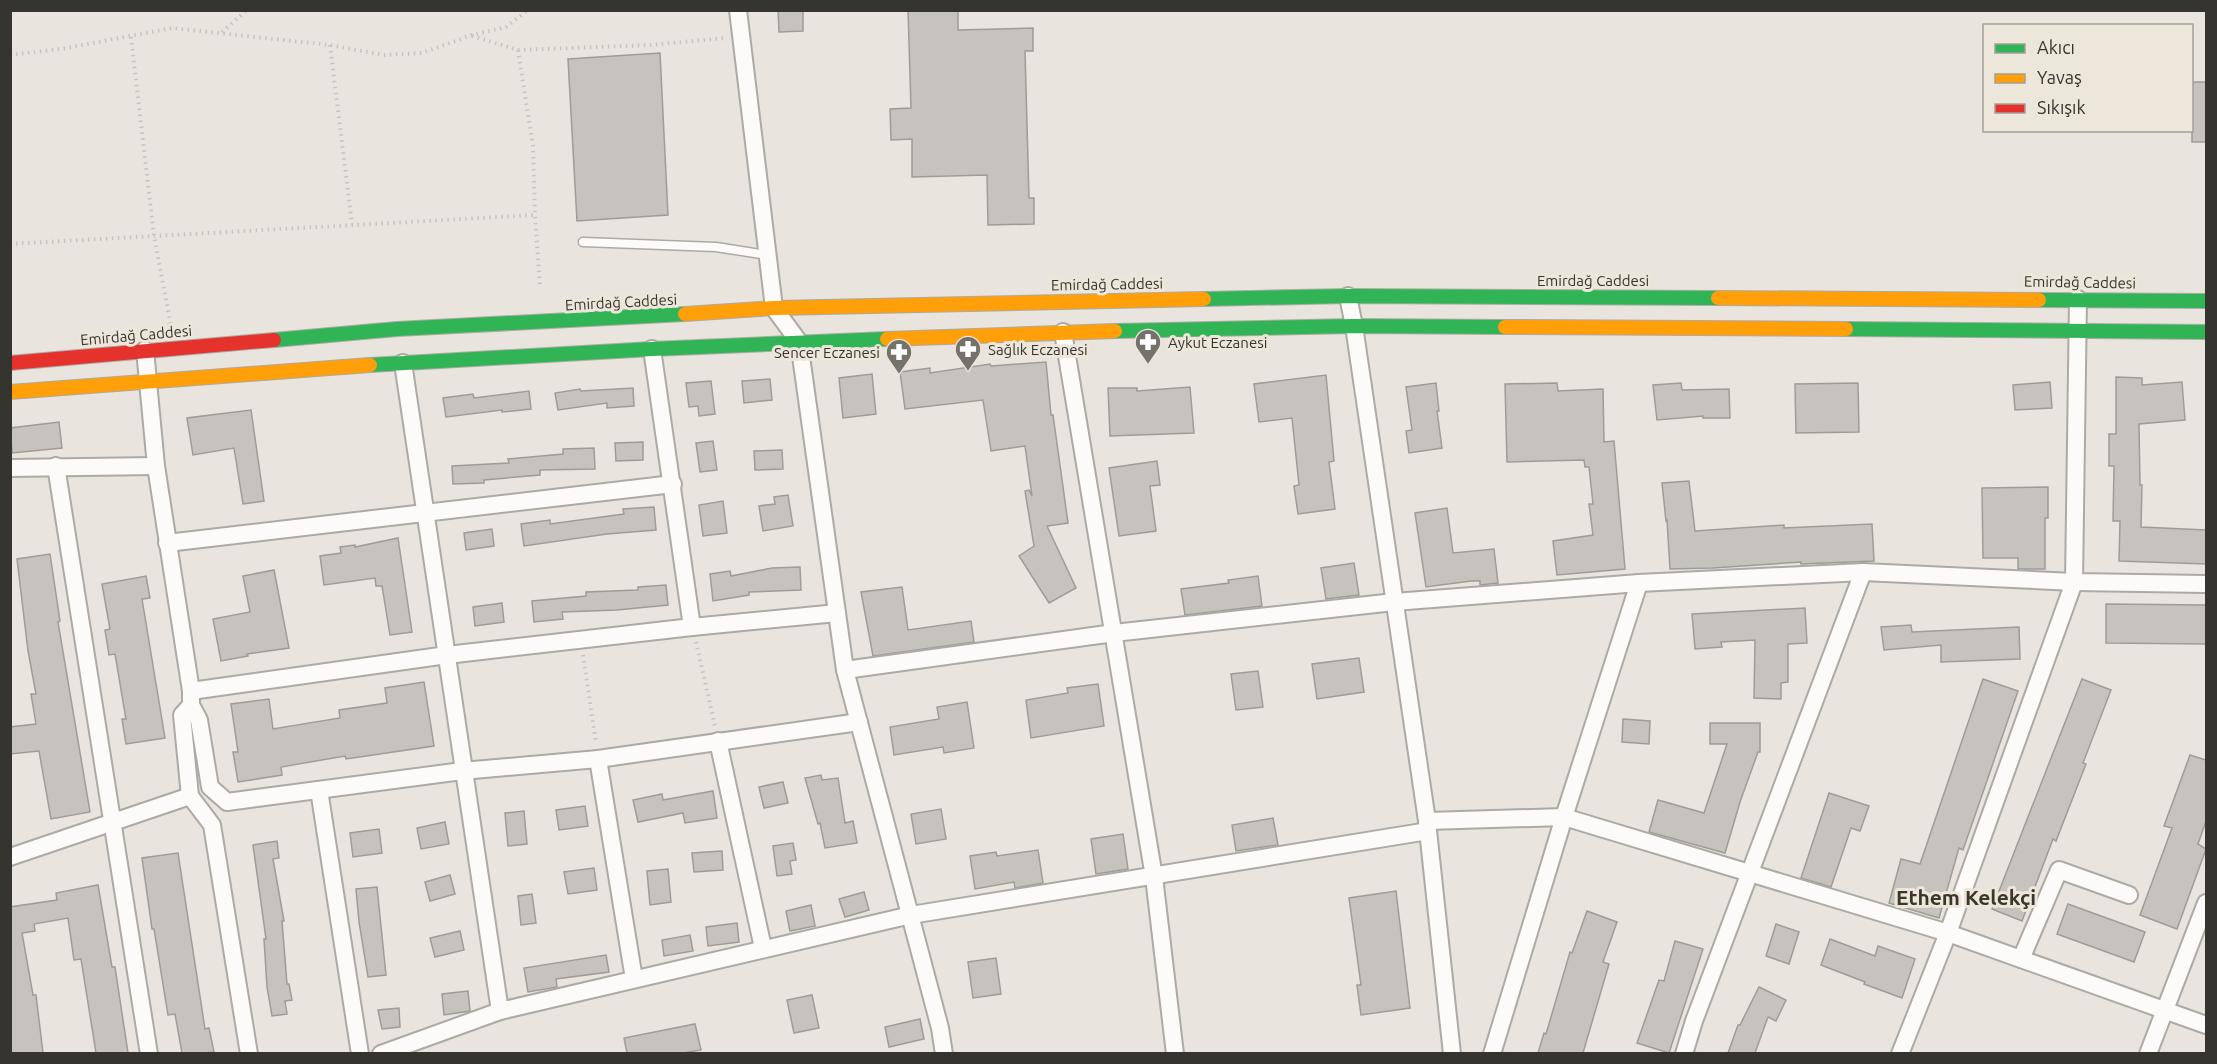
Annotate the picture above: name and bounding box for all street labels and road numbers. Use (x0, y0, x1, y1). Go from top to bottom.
street label: Emirdağ Caddesi (1537, 272, 1649, 289)
street label: Emirdağ Caddesi (2024, 273, 2136, 291)
street label: Emirdağ Caddesi (1051, 275, 1163, 293)
street label: Emirdağ Caddesi (565, 291, 677, 313)
street label: Emirdağ Caddesi (79, 322, 193, 348)

